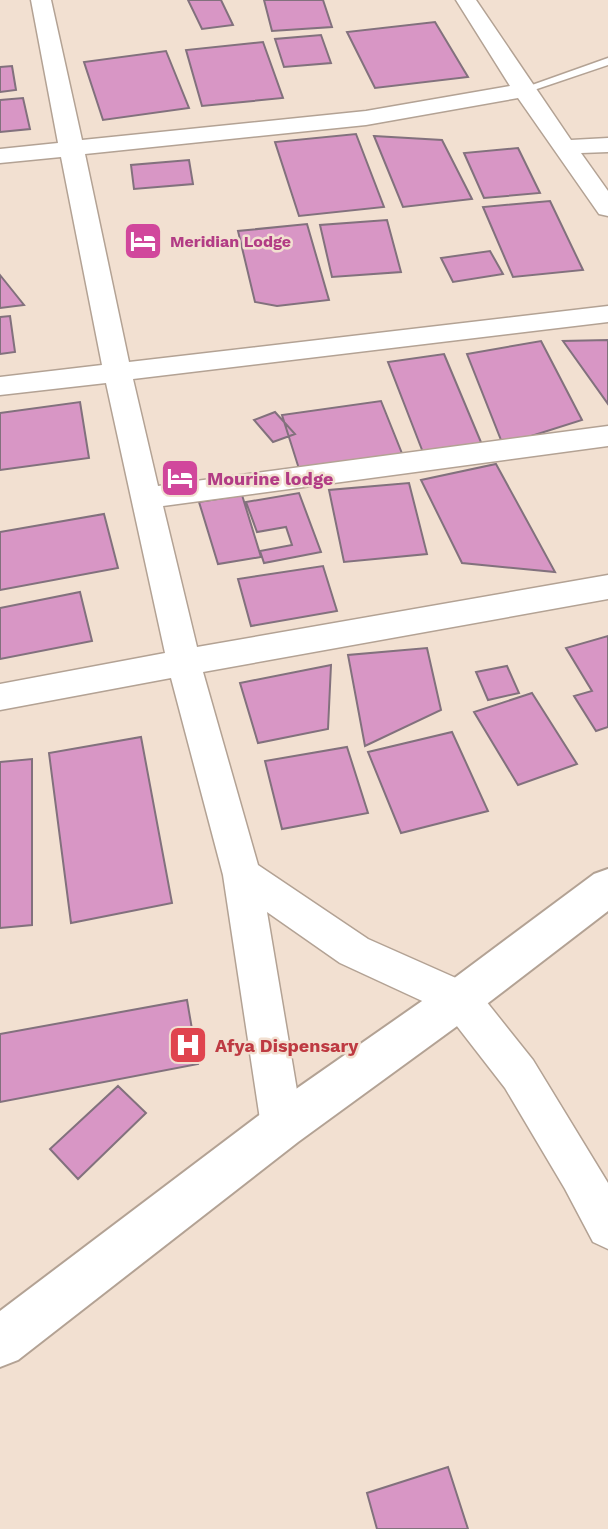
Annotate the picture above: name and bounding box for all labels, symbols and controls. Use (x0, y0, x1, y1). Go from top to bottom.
hotel icon: Meridian Lodge (122, 220, 164, 262)
place label: Meridian Lodge (170, 232, 291, 251)
hotel icon: Mourine lodge (159, 457, 201, 499)
place label: Mourine lodge (207, 468, 333, 489)
hospital icon: Afya Dispensary (167, 1024, 209, 1066)
place label: Afya Dispensary (215, 1035, 359, 1056)

